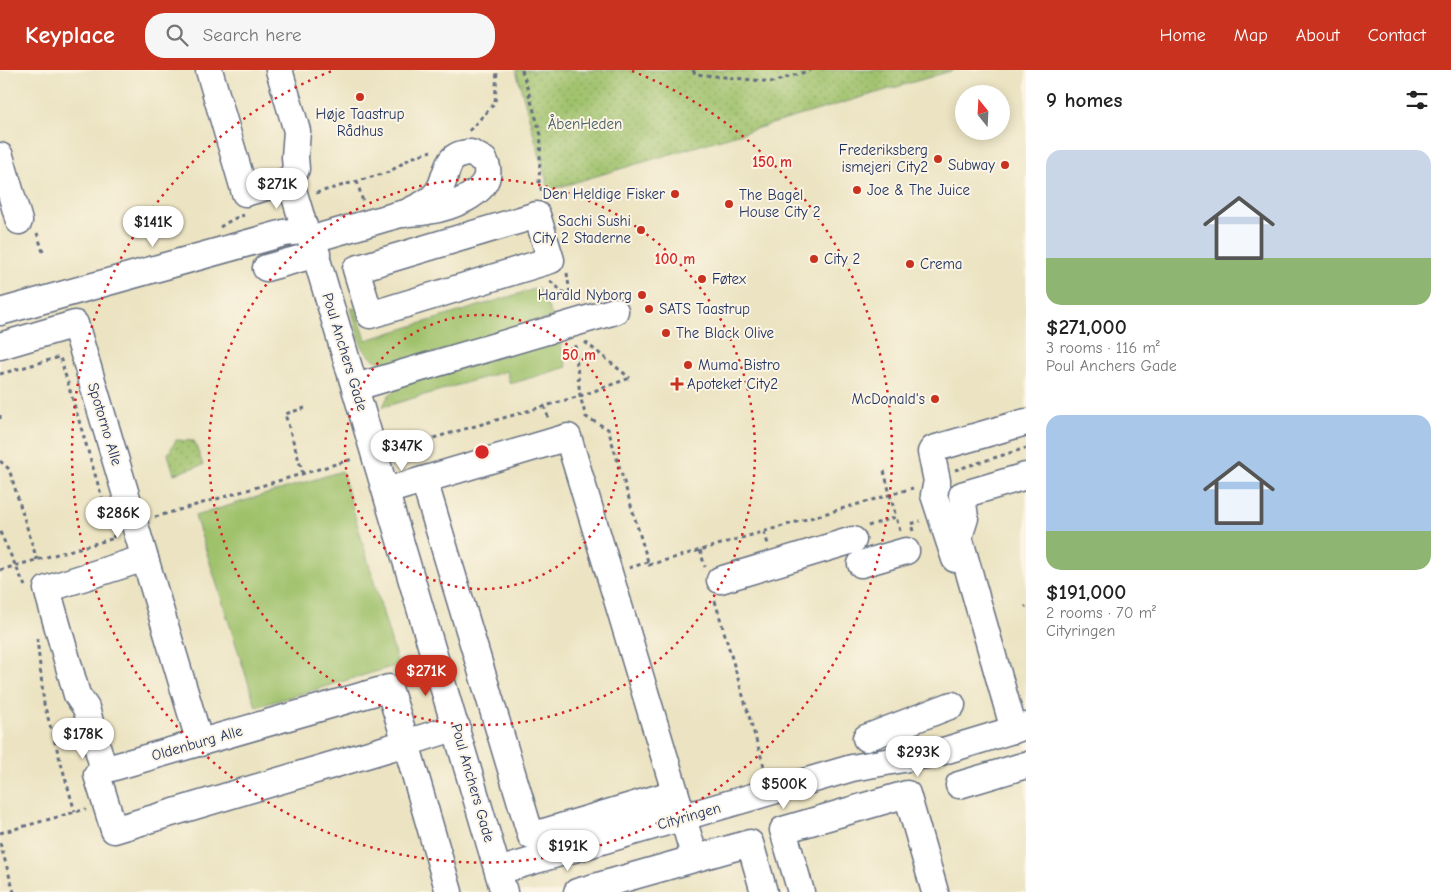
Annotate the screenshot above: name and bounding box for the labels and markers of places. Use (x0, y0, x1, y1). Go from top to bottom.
marker: Høje Taastrup Rådhus (354, 91, 366, 103)
place label: Høje Taastrup Rådhus (316, 105, 404, 140)
place label: Frederiksberg ismejeri City2 (839, 141, 928, 176)
marker: Frederiksberg ismejeri City2 (932, 153, 944, 165)
place label: Subway (948, 156, 995, 174)
marker: Subway (999, 159, 1011, 171)
pin: $271K (242, 168, 312, 210)
place label: Joe & The Juice (867, 181, 971, 199)
marker: Joe & The Juice (851, 184, 863, 196)
place label: Den Heldige Fisker (543, 185, 665, 203)
place label: The Bagel House City 2 (739, 186, 821, 221)
marker: Den Heldige Fisker (669, 188, 681, 200)
marker: The Bagel House City 2 (723, 198, 735, 210)
pin: $141K (118, 206, 188, 248)
place label: Sachi Sushi City 2 Staderne (532, 212, 631, 247)
marker: Sachi Sushi City 2 Staderne (635, 224, 647, 236)
place label: City 2 (824, 250, 860, 268)
marker: City 2 (808, 253, 820, 265)
place label: Crema (920, 255, 963, 273)
marker: Crema (904, 258, 916, 270)
place label: Føtex (712, 270, 747, 288)
marker: Føtex (696, 273, 708, 285)
place label: Harald Nyborg (538, 286, 632, 304)
marker: Harald Nyborg (636, 289, 648, 301)
place label: SATS Taastrup (659, 300, 750, 318)
marker: SATS Taastrup (643, 303, 655, 315)
place label: The Black Olive (676, 324, 775, 342)
marker: The Black Olive (660, 327, 672, 339)
place label: Muma Bistro (698, 356, 780, 374)
marker: Muma Bistro (682, 359, 694, 371)
place label: Apoteket City2 (687, 375, 778, 393)
marker: Apoteket City2 (671, 378, 683, 390)
place label: McDonald's (851, 390, 925, 408)
marker: McDonald's (929, 393, 941, 405)
pin: $347K (367, 430, 437, 472)
centre of rings (473, 443, 491, 461)
pin: $286K (83, 496, 153, 539)
pin: $271K (391, 654, 461, 697)
pin: $178K (48, 718, 118, 760)
pin: $293K (883, 736, 953, 778)
pin: $500K (749, 768, 819, 810)
pin: $191K (533, 830, 603, 872)

